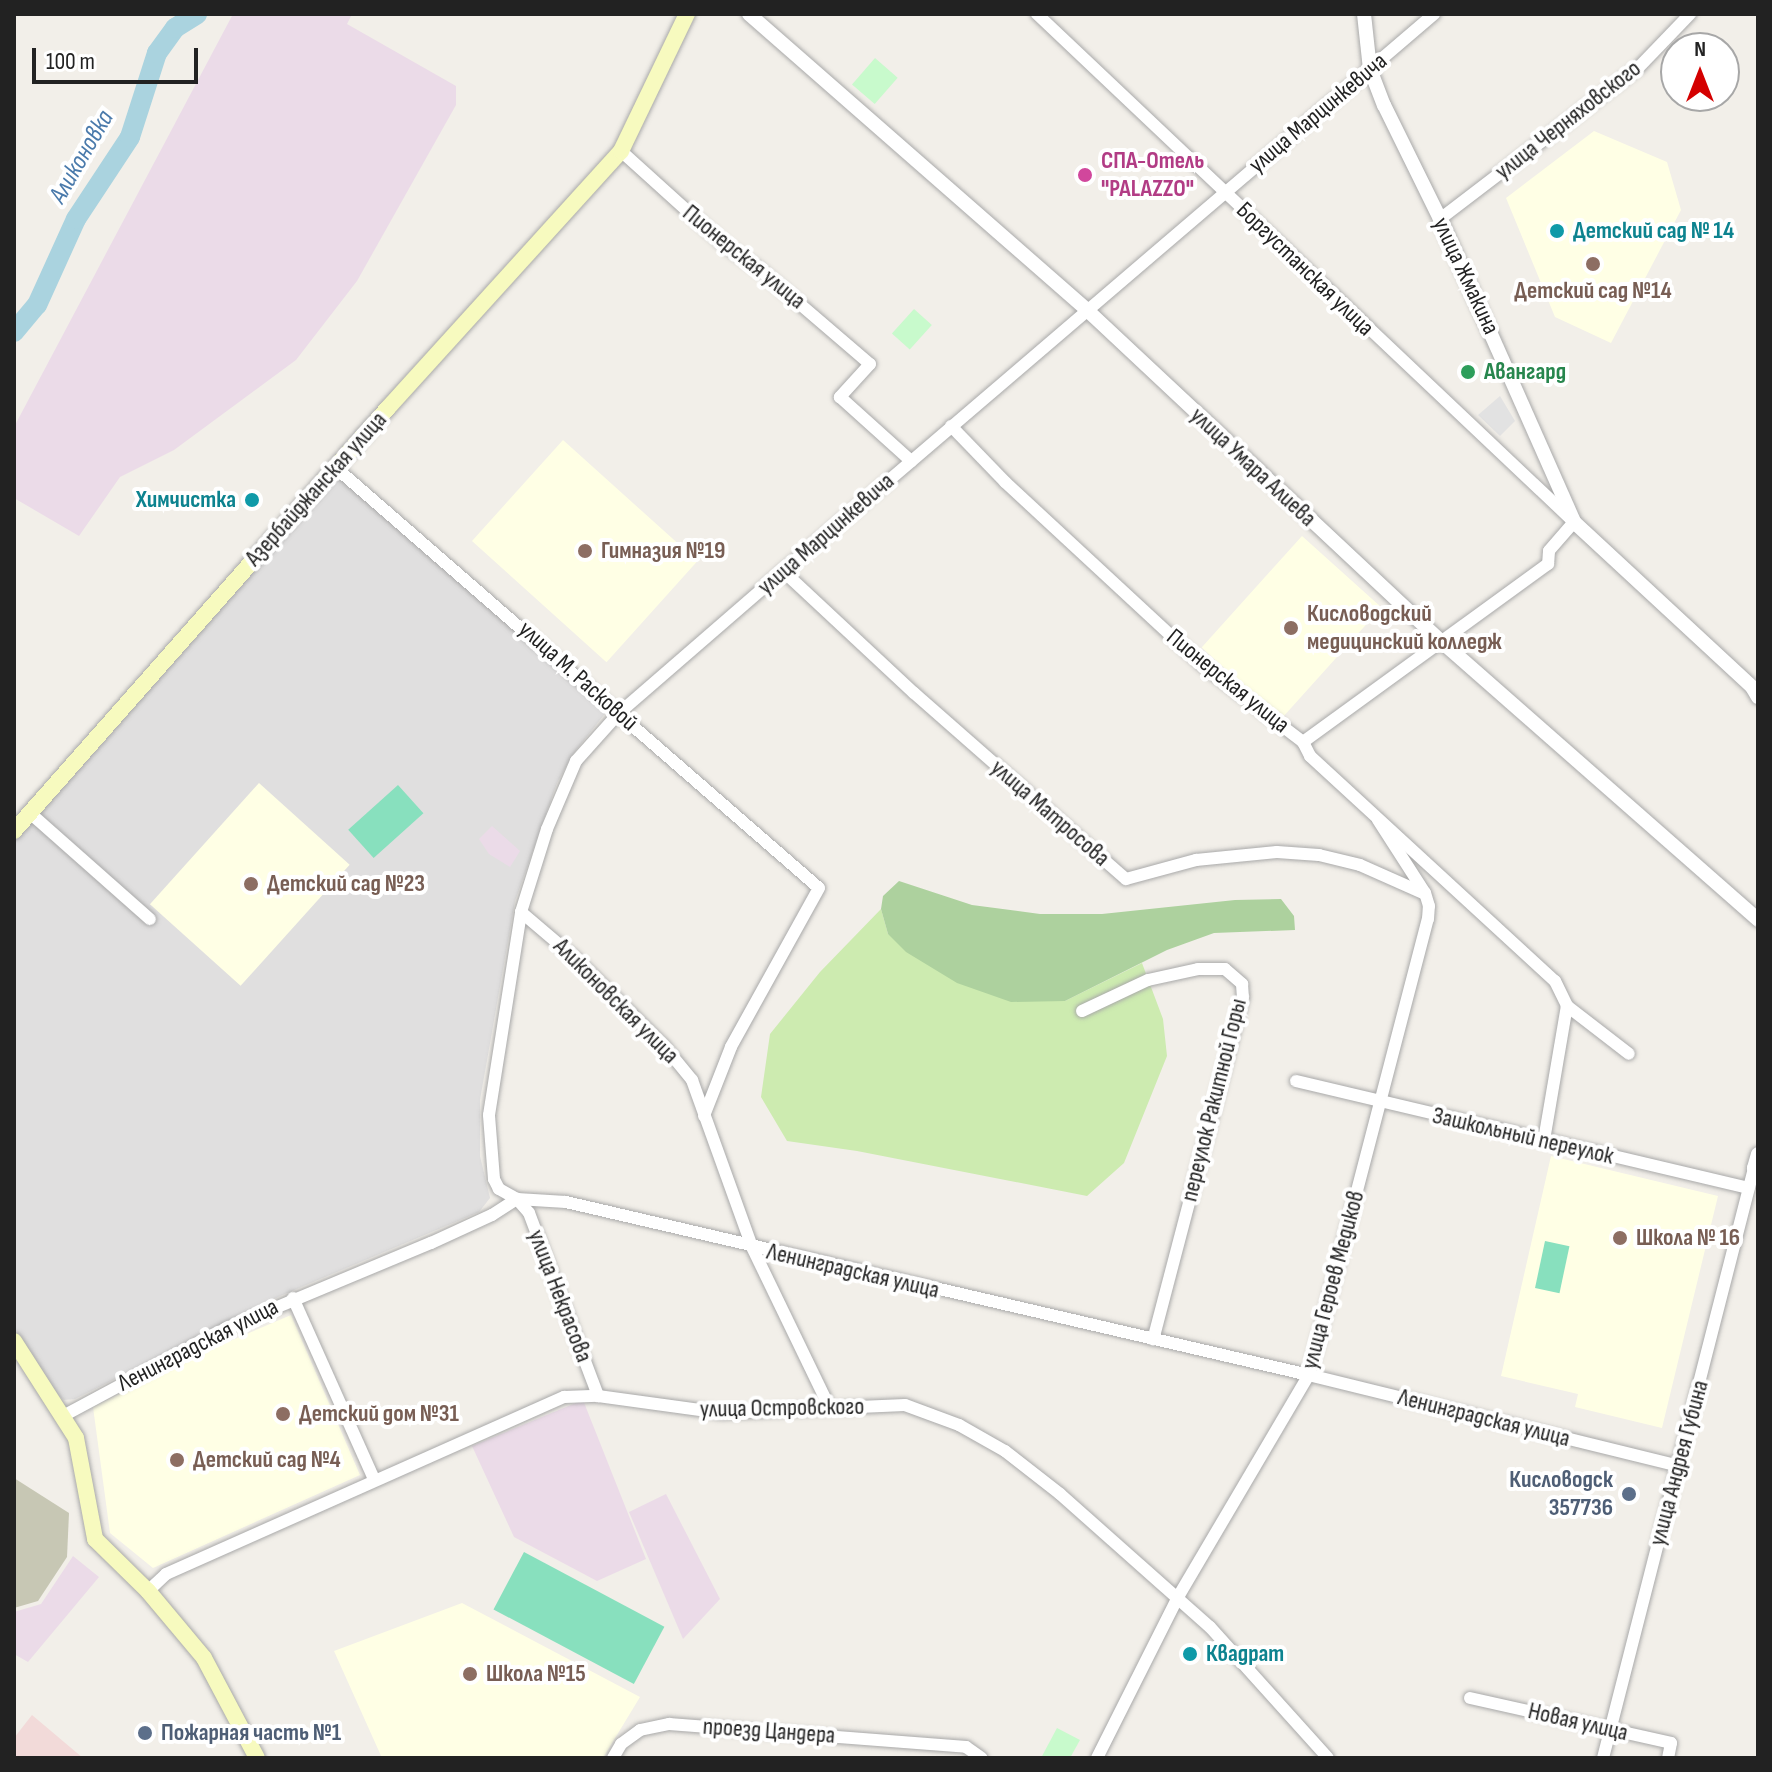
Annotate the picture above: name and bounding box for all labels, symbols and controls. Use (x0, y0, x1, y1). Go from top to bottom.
scale bar (36, 32, 202, 82)
north arrow (1660, 32, 1740, 112)
text: N (1694, 36, 1706, 63)
text: 100 m (46, 47, 95, 76)
street label: улица Марцинкевича (1243, 47, 1393, 179)
street label: улица Черняховского (1489, 54, 1647, 186)
water label: Аликоновка (43, 105, 121, 209)
place label: СПА-Отель "PALAZZO" (1101, 147, 1204, 203)
marker: СПА-Отель "PALAZZO" (1076, 166, 1094, 184)
street label: Боргустанская улица (1230, 196, 1380, 342)
street label: Пионерская улица (677, 199, 811, 315)
street label: улица Жмакина (1426, 213, 1506, 339)
place label: Детский сад № 14 (1573, 217, 1734, 245)
marker: Детский сад № 14 (1548, 222, 1566, 240)
marker: Детский сад №14 (1584, 255, 1602, 273)
place label: Детский сад №14 (1514, 277, 1672, 305)
place label: Авангард (1484, 358, 1566, 386)
marker: Авангард (1459, 363, 1477, 381)
street label: улица Умара Алиева (1184, 401, 1322, 533)
street label: Азербайджанская улица (239, 406, 393, 572)
street label: улица Марцинкевича (752, 467, 900, 601)
place label: Химчистка (136, 486, 236, 514)
marker: Химчистка (243, 491, 261, 509)
place label: Гимназия №19 (601, 537, 725, 565)
marker: Гимназия №19 (576, 542, 594, 560)
place label: Кисловодский медицинский колледж (1307, 600, 1502, 656)
street label: улица М. Расковой (512, 615, 644, 737)
marker: Кисловодский медицинский колледж (1282, 619, 1300, 637)
street label: Пионерская улица (1161, 623, 1295, 739)
street label: улица Матросова (985, 754, 1115, 872)
place label: Детский сад №23 (267, 870, 425, 898)
marker: Детский сад №23 (242, 875, 260, 893)
street label: Аликоновская улица (547, 932, 685, 1070)
street label: переулок Ракитной Горы (1175, 996, 1253, 1204)
street label: Зашкольный переулок (1430, 1101, 1616, 1171)
street label: улица Героев Медиков (1295, 1188, 1371, 1372)
place label: Школа № 16 (1636, 1224, 1740, 1252)
street label: улица Некрасова (522, 1226, 598, 1366)
marker: Школа № 16 (1611, 1229, 1629, 1247)
street label: Ленинградская улица (764, 1237, 942, 1305)
street label: Ленинградская улица (113, 1292, 283, 1398)
street label: улица Андрея Губина (1643, 1377, 1715, 1549)
street label: Ленинградская улица (1395, 1383, 1573, 1453)
street label: улица Островского (700, 1392, 864, 1424)
place label: Детский дом №31 (299, 1400, 459, 1428)
marker: Детский дом №31 (274, 1405, 292, 1423)
place label: Детский сад №4 (193, 1446, 341, 1474)
marker: Детский сад №4 (168, 1451, 186, 1469)
place label: Кисловодск 357736 (1509, 1466, 1613, 1522)
marker: Кисловодск 357736 (1620, 1485, 1638, 1503)
place label: Квадрат (1206, 1640, 1284, 1668)
marker: Квадрат (1181, 1645, 1199, 1663)
place label: Школа №15 (486, 1660, 586, 1688)
marker: Школа №15 (461, 1665, 479, 1683)
street label: Новая улица (1525, 1697, 1631, 1747)
street label: проезд Цандера (702, 1712, 836, 1750)
place label: Пожарная часть №1 (161, 1719, 341, 1747)
marker: Пожарная часть №1 (136, 1724, 154, 1742)

